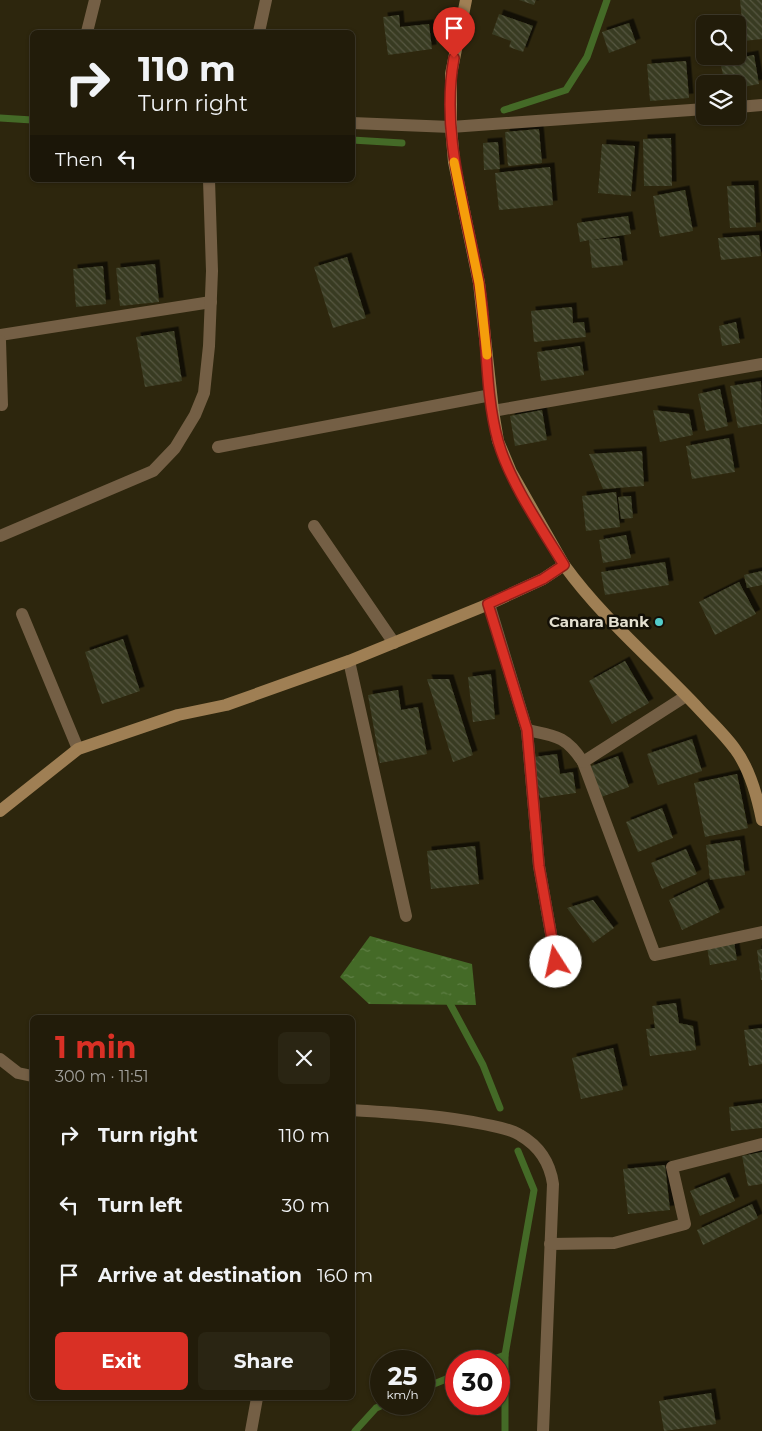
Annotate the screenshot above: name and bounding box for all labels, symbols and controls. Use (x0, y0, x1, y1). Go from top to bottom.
pin (433, 7, 475, 58)
icon: arrive (440, 14, 468, 42)
map controls (696, 15, 746, 125)
button: search (696, 15, 746, 65)
text: 110 m (138, 47, 236, 90)
icon: right (55, 50, 120, 115)
button: layers (696, 75, 746, 125)
text: Turn right (138, 90, 248, 117)
icon: left (113, 145, 141, 173)
text: Then (55, 148, 103, 171)
place label: Canara Bank (549, 612, 649, 631)
marker: Canara Bank (653, 616, 665, 628)
position arrow (529, 935, 581, 987)
text: 1 min (55, 1029, 136, 1066)
button: close (278, 1032, 330, 1084)
text: 300 m · 11:51 (55, 1067, 149, 1086)
icon: right (55, 1121, 83, 1149)
text: Turn right (98, 1124, 198, 1147)
text: 110 m (279, 1124, 330, 1147)
icon: left (55, 1191, 83, 1219)
text: Turn left (98, 1194, 183, 1217)
text: 30 m (282, 1194, 330, 1217)
icon: arrive (55, 1261, 83, 1289)
text: Arrive at destination (98, 1264, 302, 1287)
text: 160 m (317, 1264, 373, 1287)
button: Exit (55, 1332, 188, 1390)
button: Share (198, 1332, 330, 1390)
speed limit sign: 30 (445, 1350, 510, 1415)
text: 25 (388, 1361, 417, 1391)
text: km/h (386, 1387, 419, 1402)

